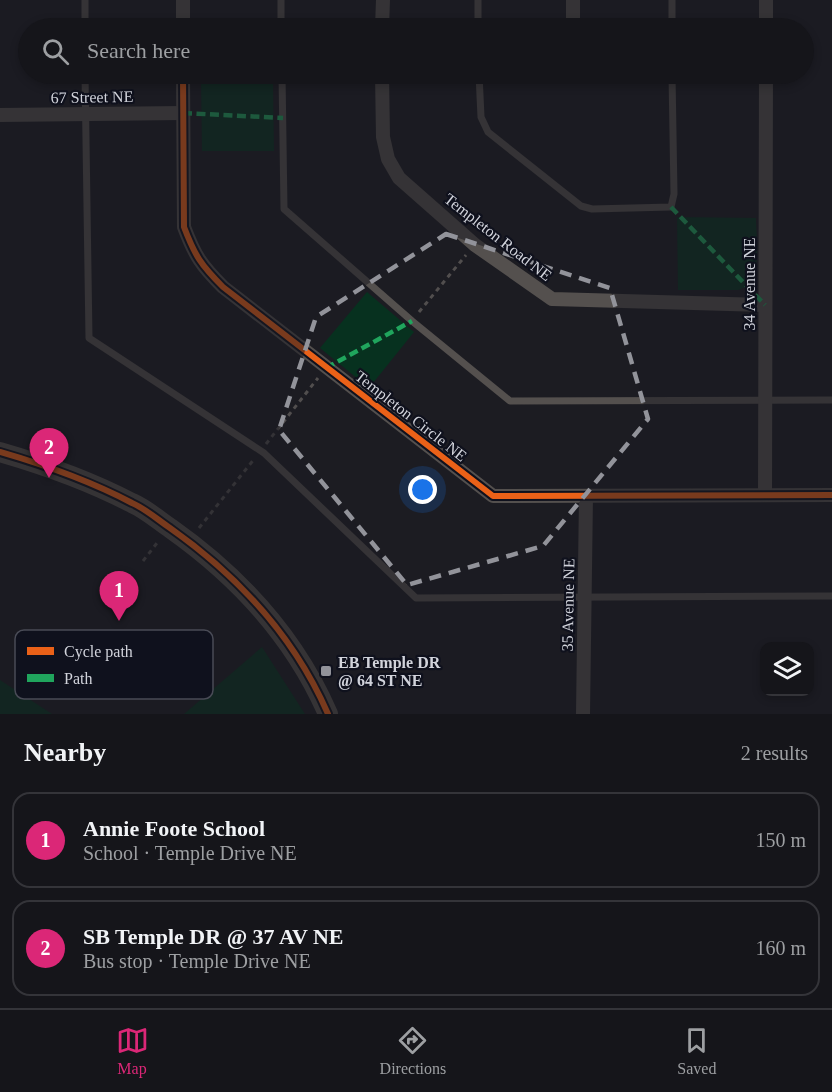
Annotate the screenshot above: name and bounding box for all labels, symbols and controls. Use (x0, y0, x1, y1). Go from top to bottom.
search box (18, 18, 814, 84)
icon: search (39, 35, 72, 68)
text: Search here (87, 38, 190, 63)
street label: 67 Street NE (51, 88, 133, 106)
street label: Templeton Road NE (440, 190, 555, 285)
street label: 34 Avenue NE (741, 237, 758, 331)
street label: Templeton Circle NE (351, 367, 470, 466)
pin: 2 (29, 428, 68, 478)
your location (408, 475, 437, 504)
street label: 35 Avenue NE (559, 558, 577, 652)
pin: 1 (100, 572, 138, 621)
legend (15, 630, 213, 699)
map controls (760, 642, 814, 696)
button: layers (760, 642, 814, 696)
text: Cycle path (64, 643, 133, 661)
place label: EB Temple DR @ 64 ST NE (338, 654, 441, 690)
marker: EB Temple DR @ 64 ST NE (319, 664, 333, 678)
text: Path (64, 670, 92, 687)
text: Nearby (24, 738, 106, 767)
text: 2 results (741, 742, 808, 764)
text: Annie Foote School (83, 816, 265, 841)
text: 1 (41, 829, 51, 851)
text: 150 m (755, 829, 806, 851)
text: School · Temple Drive NE (83, 842, 297, 864)
text: SB Temple DR @ 37 AV NE (83, 924, 344, 949)
text: 2 (41, 937, 51, 959)
text: 160 m (755, 937, 806, 959)
text: Bus stop · Temple Drive NE (83, 950, 311, 972)
tab: Map (116, 1024, 149, 1078)
tab: Directions (380, 1024, 446, 1078)
tab: Saved (677, 1024, 716, 1078)

